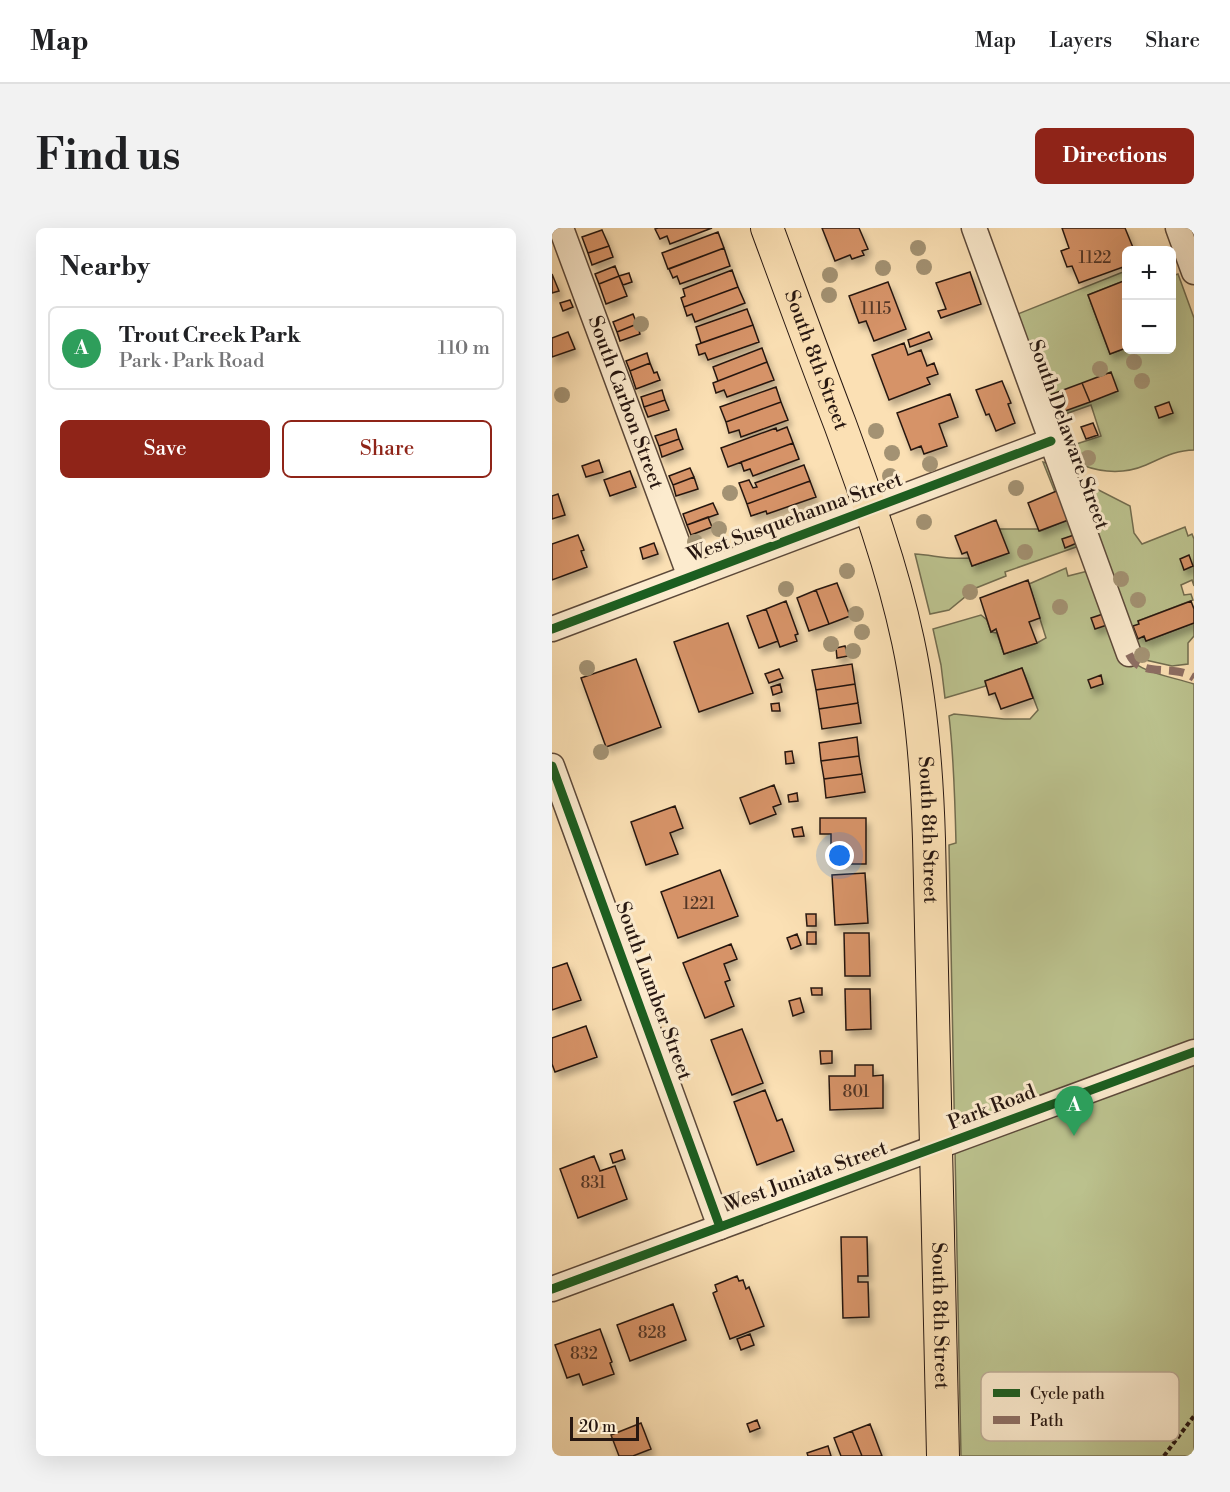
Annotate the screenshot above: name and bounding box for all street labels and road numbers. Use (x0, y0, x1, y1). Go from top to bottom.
street label: South 8th Street (778, 287, 854, 434)
street label: South Carbon Street (582, 312, 669, 493)
street label: South Delaware Street (1022, 337, 1114, 533)
street label: West Susquehanna Street (683, 467, 906, 569)
street label: South 8th Street (912, 755, 943, 904)
street label: South Lumber Street (609, 898, 697, 1084)
street label: Park Road (945, 1080, 1040, 1136)
street label: West Juniata Street (720, 1136, 891, 1218)
street label: South 8th Street (926, 1242, 954, 1390)

